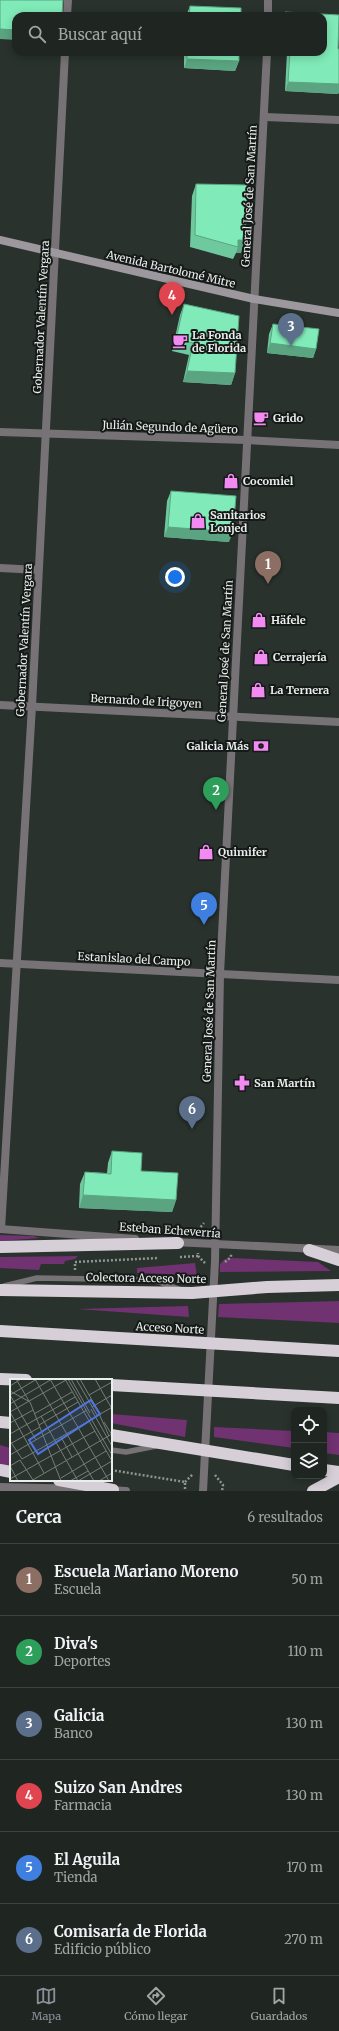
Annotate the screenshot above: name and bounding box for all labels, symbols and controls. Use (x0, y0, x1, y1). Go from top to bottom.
search box (12, 12, 327, 56)
icon: search (26, 23, 48, 45)
text: Buscar aquí (58, 25, 142, 44)
street label: General José de San Martín (238, 124, 260, 267)
street label: Gobernador Valentín Vergara (30, 240, 52, 394)
street label: Avenida Bartolomé Mitre (104, 247, 237, 291)
pin: 4 (159, 282, 185, 315)
pin: 3 (278, 313, 304, 346)
place label: La Fonda de Florida (192, 328, 246, 355)
cafe icon: La Fonda de Florida (171, 332, 189, 350)
cafe icon: Grido (252, 409, 270, 427)
place label: Grido (273, 411, 304, 425)
street label: Julián Segundo de Agüero (101, 418, 239, 436)
shop icon: Cocomiel (222, 472, 240, 490)
place label: Cocomiel (243, 474, 294, 488)
place label: Sanitarios Lonjed (210, 508, 266, 535)
shop icon: Sanitarios Lonjed (189, 512, 207, 530)
pin: 1 (255, 551, 281, 584)
street label: Gobernador Valentín Vergara (13, 563, 35, 717)
your location (165, 567, 185, 587)
street label: General José de San Martín (214, 579, 236, 722)
shop icon: Häfele (250, 611, 268, 629)
place label: Häfele (271, 613, 306, 627)
shop icon: Cerrajería (252, 648, 270, 666)
place label: Cerrajería (273, 650, 327, 664)
shop icon: La Ternera (249, 681, 267, 699)
place label: La Ternera (270, 683, 329, 697)
street label: Bernardo de Irigoyen (90, 691, 203, 711)
bank icon: Galicia Más (252, 737, 270, 755)
place label: Galicia Más (186, 739, 249, 753)
pin: 2 (203, 777, 229, 810)
shop icon: Quimifer (197, 843, 215, 861)
place label: Quimifer (218, 845, 267, 859)
pin: 5 (191, 892, 217, 925)
street label: General José de San Martín (200, 939, 219, 1082)
street label: Estanislao del Campo (77, 949, 191, 969)
pharmacy icon: San Martín (233, 1074, 251, 1092)
place label: San Martín (254, 1076, 316, 1090)
pin: 6 (179, 1096, 205, 1129)
street label: Esteban Echeverría (119, 1219, 221, 1241)
street label: Colectora Acceso Norte (86, 1270, 207, 1286)
street label: Acceso Norte (134, 1319, 205, 1337)
inset map (10, 1379, 112, 1481)
map controls (291, 1407, 327, 1479)
button: locate (291, 1407, 327, 1443)
button: layers (291, 1443, 327, 1479)
text: Cerca (16, 1506, 62, 1528)
text: 6 resultados (247, 1509, 323, 1526)
text: Escuela Mariano Moreno (54, 1562, 238, 1581)
text: 1 (26, 1571, 32, 1588)
text: 50 m (291, 1571, 323, 1588)
text: Escuela (54, 1581, 101, 1598)
text: Diva's (54, 1634, 98, 1653)
text: 2 (25, 1643, 33, 1660)
text: 110 m (288, 1643, 323, 1660)
text: Deportes (54, 1653, 111, 1670)
text: Galicia (54, 1706, 104, 1725)
text: 3 (25, 1715, 33, 1732)
text: 130 m (286, 1715, 323, 1732)
text: Banco (54, 1725, 93, 1742)
text: Suizo San Andres (54, 1778, 182, 1797)
text: 4 (25, 1787, 33, 1804)
text: 130 m (286, 1787, 323, 1804)
text: Farmacia (54, 1797, 112, 1814)
text: El Aguila (54, 1850, 120, 1869)
text: 5 (25, 1859, 33, 1876)
text: 170 m (286, 1859, 323, 1876)
text: Tienda (54, 1869, 98, 1886)
text: Comisaría de Florida (54, 1922, 207, 1941)
text: 6 (25, 1931, 33, 1948)
text: 270 m (284, 1931, 323, 1948)
text: Edificio público (54, 1941, 151, 1958)
tab: Mapa (32, 1985, 61, 2023)
tab: Cómo llegar (124, 1985, 188, 2023)
tab: Guardados (251, 1985, 307, 2023)

